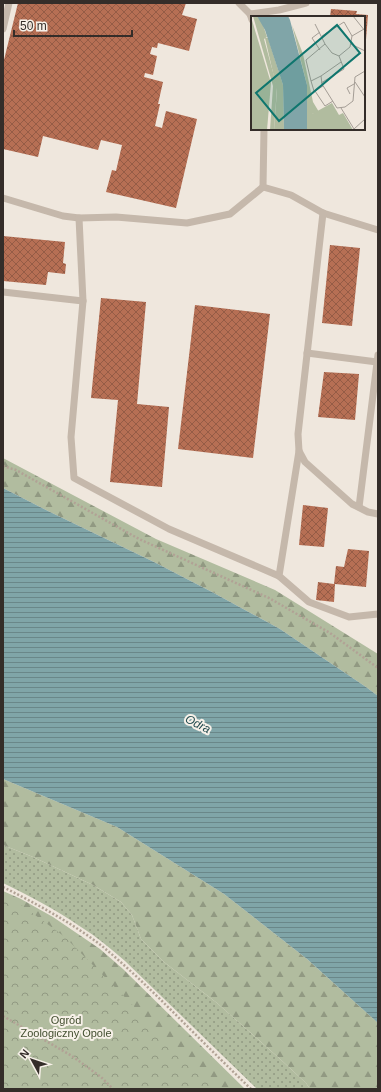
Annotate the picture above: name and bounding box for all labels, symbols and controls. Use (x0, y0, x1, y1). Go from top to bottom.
scale bar (14, 12, 132, 38)
inset map (251, 16, 365, 130)
text: 50 m (20, 19, 47, 33)
water label: Odra (183, 712, 213, 736)
park label: Ogród Zoologiczny Opole (20, 1014, 112, 1039)
north arrow (12, 1040, 52, 1080)
text: N (17, 1047, 32, 1060)

